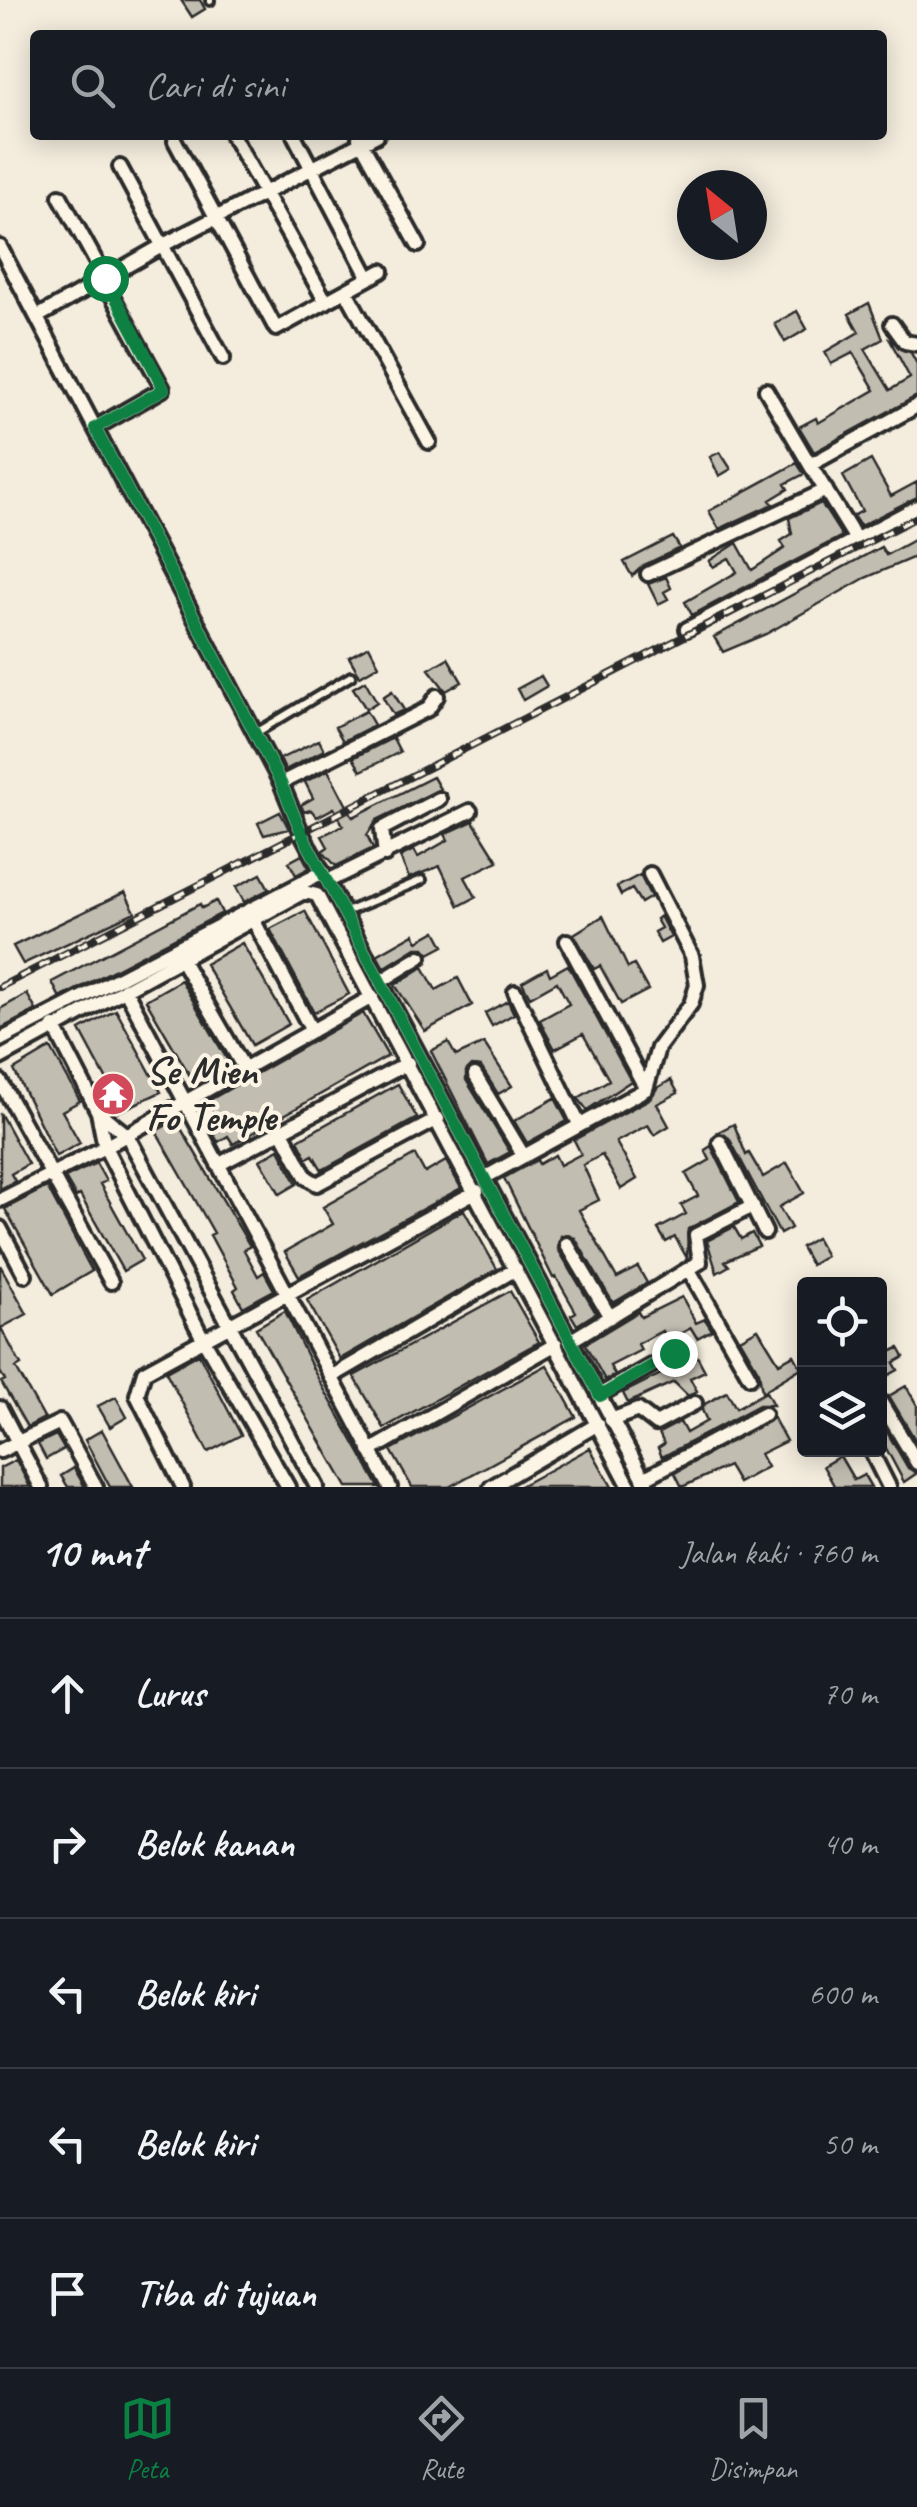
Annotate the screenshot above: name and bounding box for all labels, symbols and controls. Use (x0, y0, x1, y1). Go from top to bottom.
search box (30, 30, 887, 140)
icon: search (65, 58, 120, 113)
text: Cari di sini (145, 62, 285, 109)
north arrow (677, 170, 767, 260)
route start (83, 256, 129, 302)
place label: Se Mien Fo Temple (146, 1046, 278, 1142)
temple icon: Se Mien Fo Temple (90, 1071, 136, 1117)
map controls (797, 1277, 887, 1457)
button: locate (797, 1277, 887, 1367)
route end (652, 1331, 698, 1377)
button: layers (797, 1367, 887, 1457)
text: 10 mnt (40, 1526, 145, 1579)
text: Jalan kaki · 760 m (680, 1532, 877, 1573)
icon: ahead (40, 1666, 95, 1721)
text: Lurus (135, 1670, 205, 1717)
text: 70 m (823, 1673, 877, 1714)
icon: right (40, 1816, 95, 1871)
text: Belok kanan (135, 1820, 294, 1867)
text: 40 m (823, 1823, 877, 1864)
icon: left (40, 1966, 95, 2021)
text: Belok kiri (135, 1970, 255, 2017)
text: 600 m (808, 1973, 877, 2014)
icon: left (40, 2116, 95, 2171)
text: Belok kiri (135, 2120, 255, 2167)
text: 50 m (823, 2123, 877, 2164)
icon: arrive (40, 2266, 95, 2321)
text: Tiba di tujuan (135, 2270, 316, 2317)
tab: Peta (120, 2391, 175, 2486)
tab: Rute (414, 2391, 469, 2486)
tab: Disimpan (709, 2391, 797, 2486)

